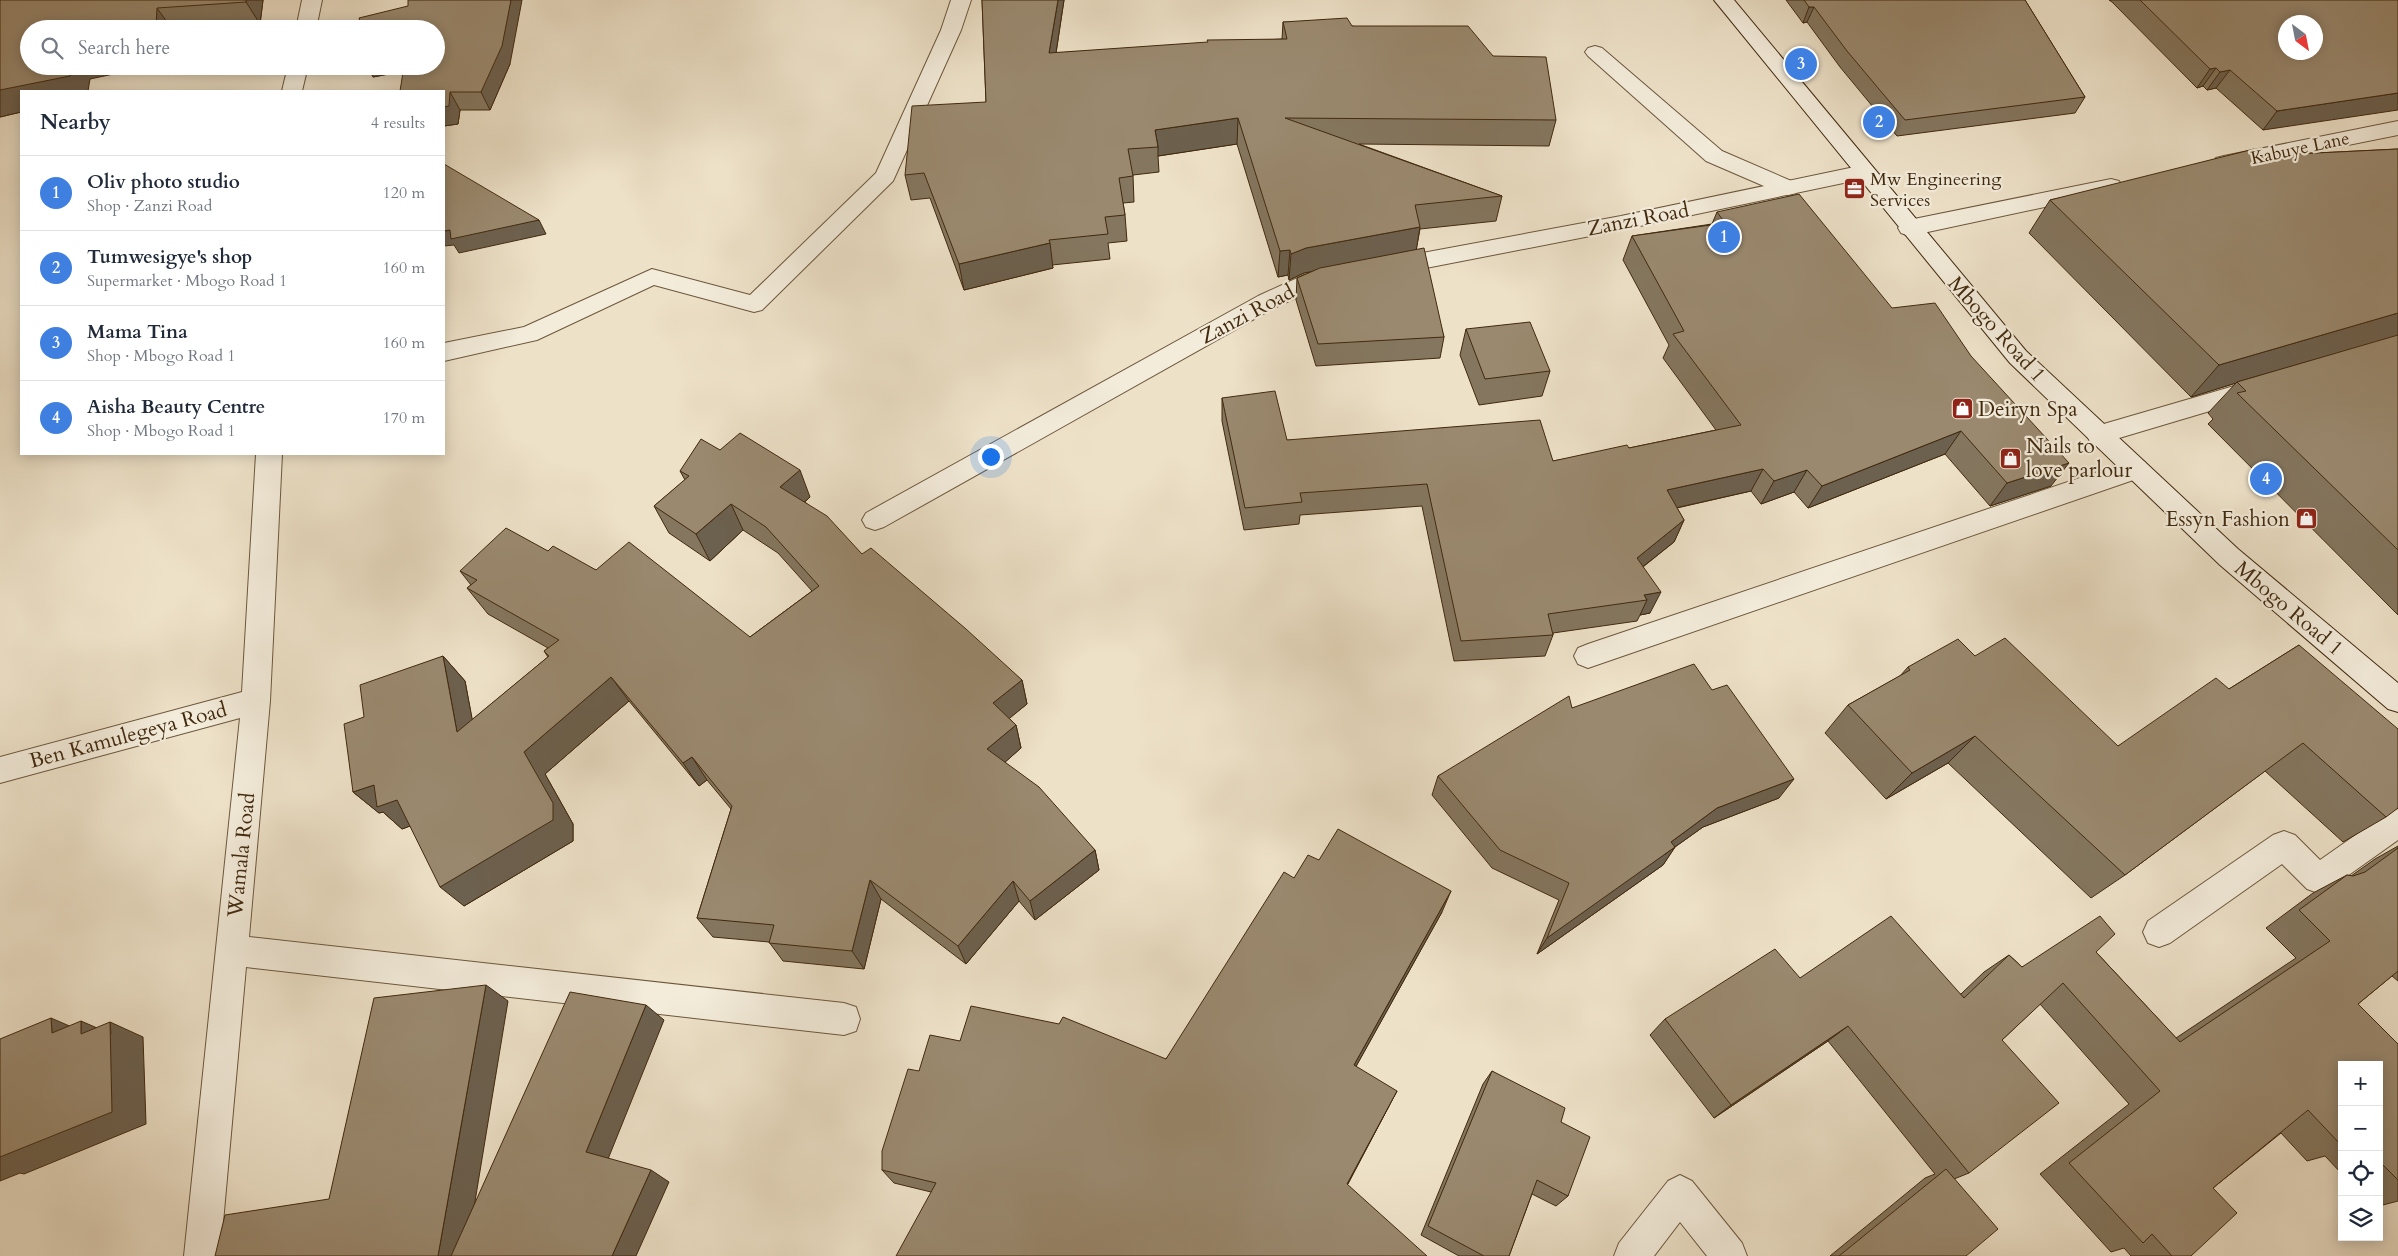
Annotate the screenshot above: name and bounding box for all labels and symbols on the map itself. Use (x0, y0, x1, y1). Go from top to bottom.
north arrow (2278, 15, 2323, 60)
pin: 3 (1785, 45, 1817, 83)
pin: 2 (1863, 103, 1895, 141)
street label: Kabuye Lane (2248, 126, 2352, 171)
place label: Mw Engineering Services (1870, 167, 2002, 213)
office icon: Mw Engineering Services (1842, 177, 1866, 201)
street label: Zanzi Road (1585, 195, 1691, 244)
pin: 1 (1708, 218, 1740, 256)
street label: Mbogo Road 1 (1941, 270, 2052, 389)
street label: Zanzi Road (1195, 277, 1300, 351)
place label: Deiryn Spa (1978, 395, 2078, 424)
shop icon: Deiryn Spa (1950, 397, 1974, 421)
place label: Nails to love parlour (2026, 432, 2133, 485)
your location (978, 444, 1004, 470)
shop icon: Nails to love parlour (1998, 446, 2022, 470)
pin: 4 (2250, 460, 2282, 498)
place label: Essyn Fashion (2166, 505, 2290, 534)
shop icon: Essyn Fashion (2294, 507, 2318, 531)
street label: Mbogo Road 1 (2228, 554, 2349, 662)
street label: Ben Kamulegeya Road (26, 695, 230, 776)
street label: Wamala Road (220, 791, 262, 920)

